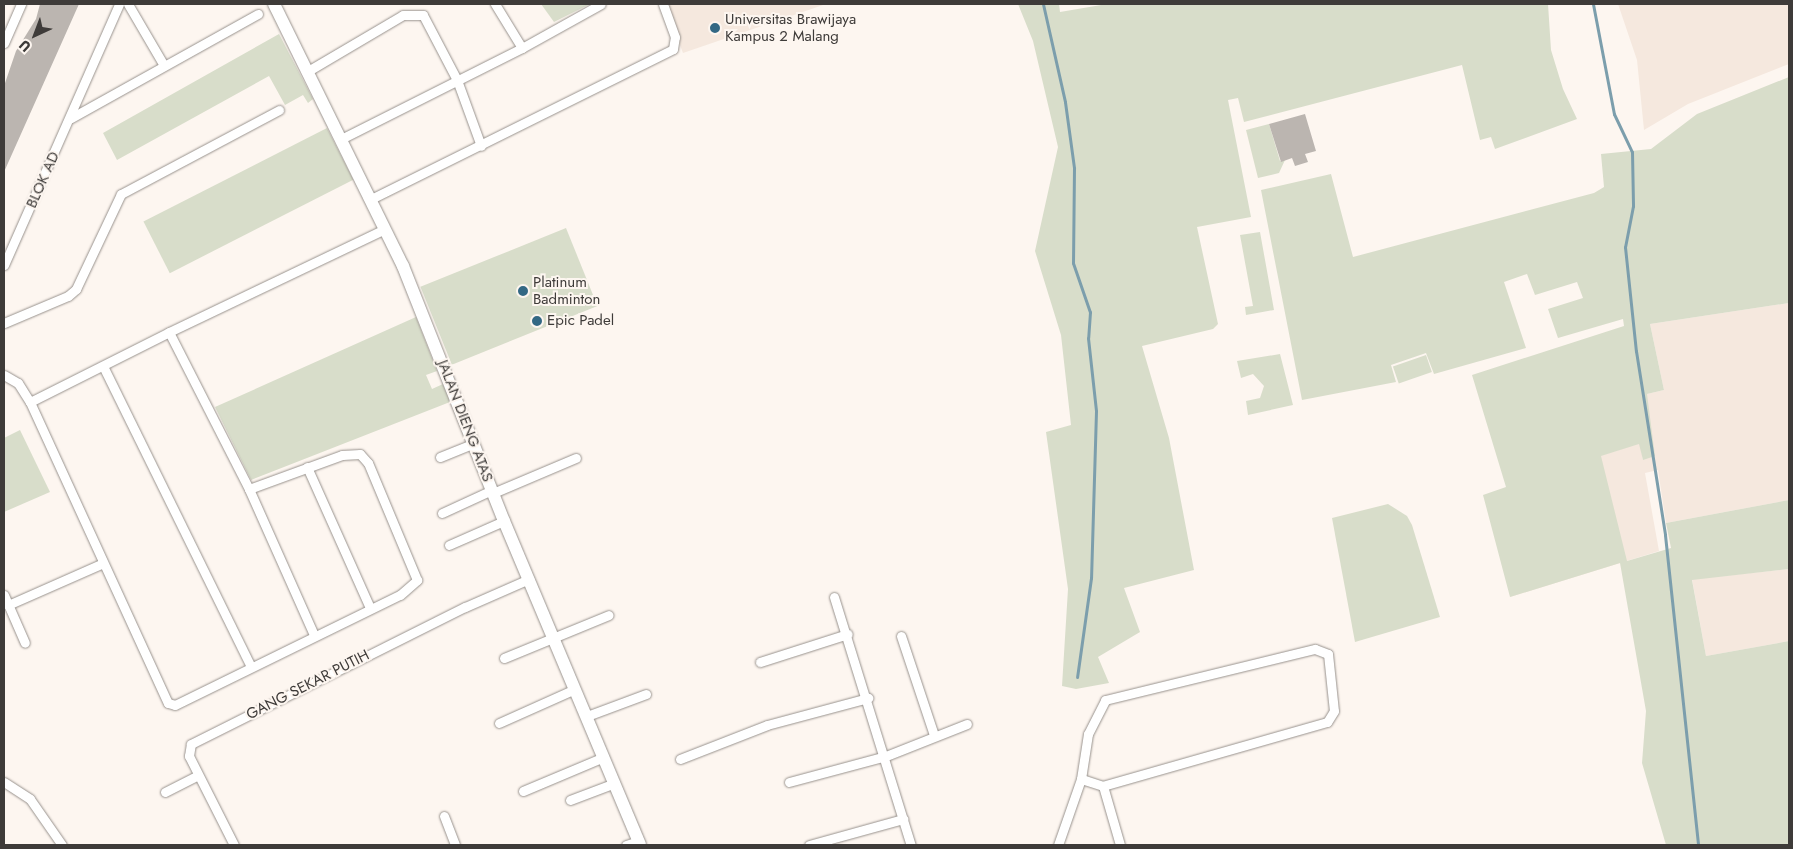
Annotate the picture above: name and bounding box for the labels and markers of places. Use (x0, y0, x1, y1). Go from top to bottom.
place label: Universitas Brawijaya Kampus 2 Malang (725, 10, 856, 45)
marker: Universitas Brawijaya Kampus 2 Malang (709, 22, 721, 34)
place label: Platinum Badminton (533, 273, 600, 308)
marker: Platinum Badminton (517, 285, 529, 297)
place label: Epic Padel (547, 312, 614, 330)
marker: Epic Padel (531, 315, 543, 327)

